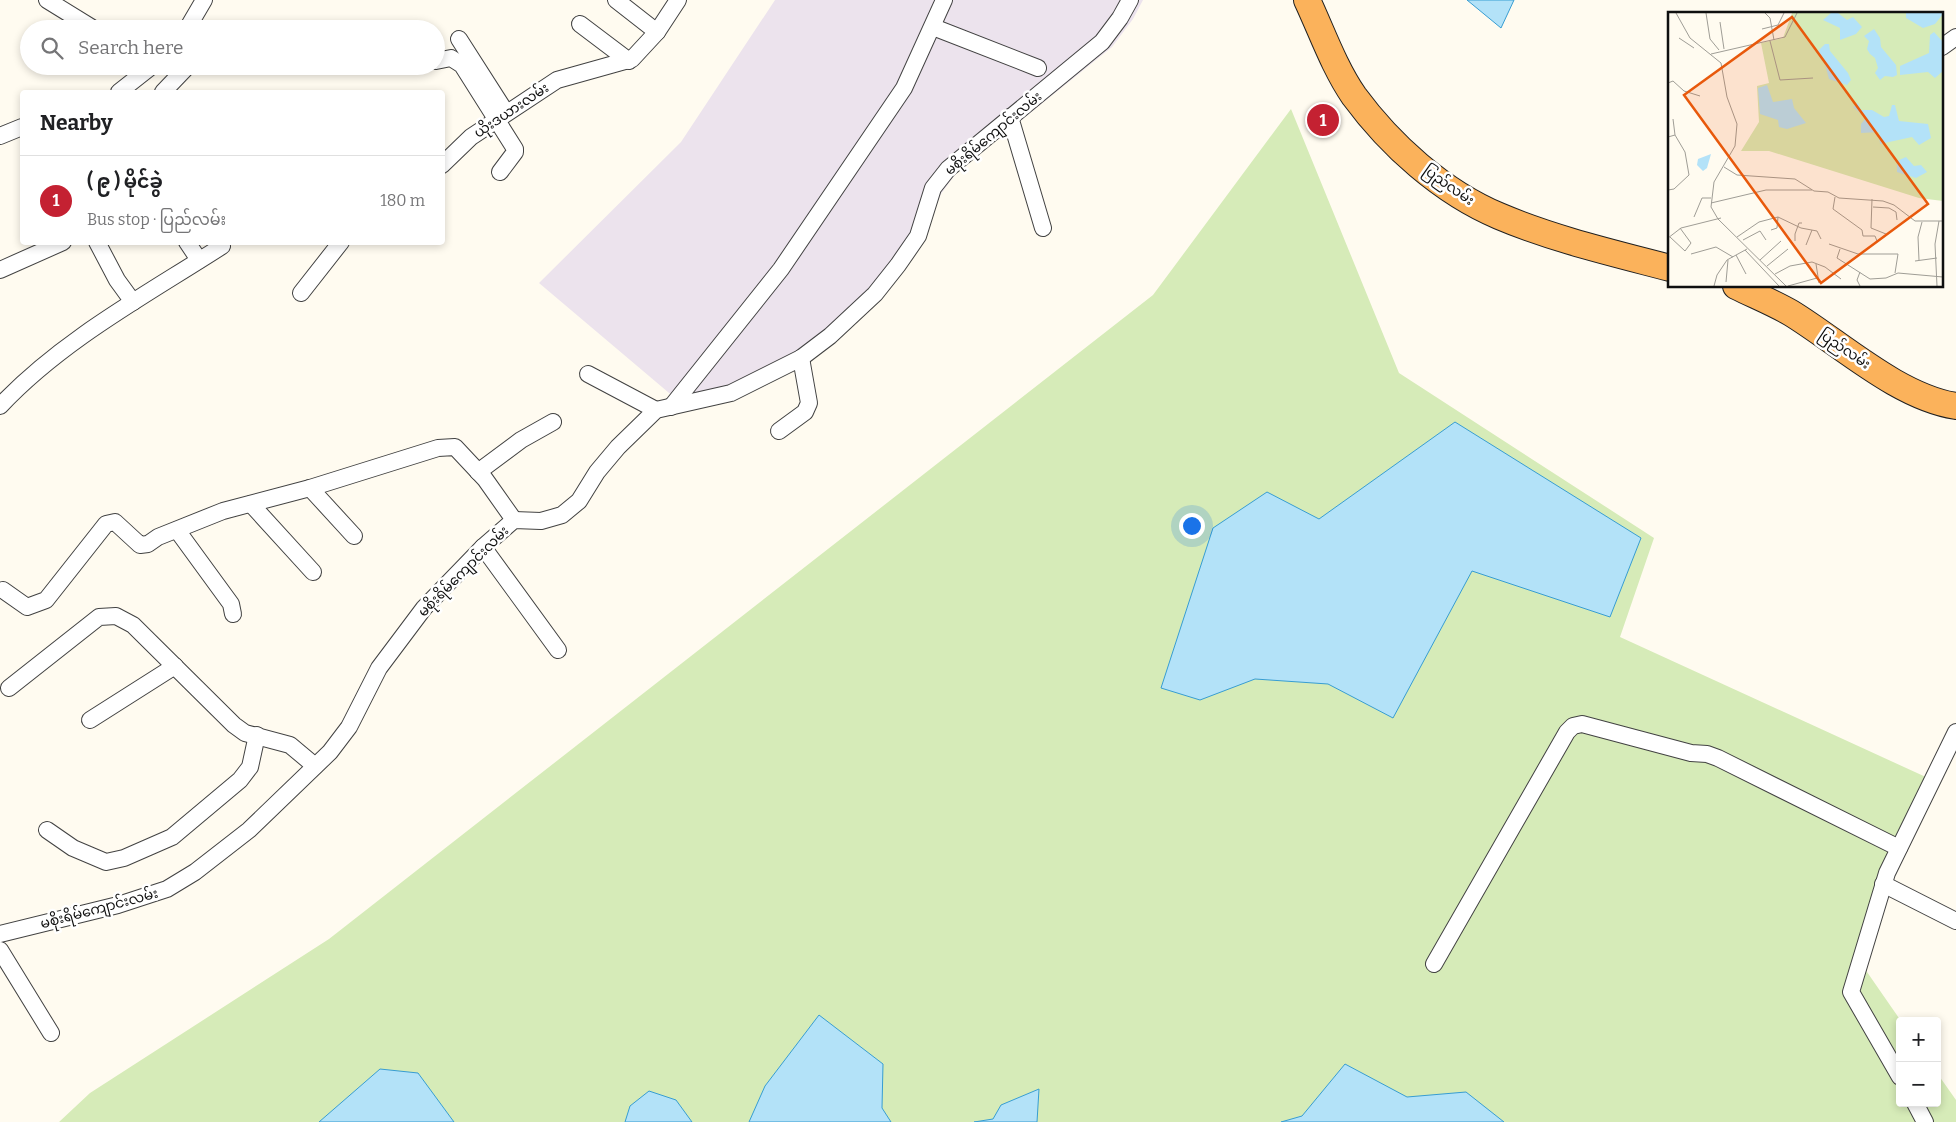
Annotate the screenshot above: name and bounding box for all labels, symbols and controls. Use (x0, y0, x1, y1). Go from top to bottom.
inset map (1668, 12, 1944, 288)
search box (20, 20, 445, 75)
icon: search (38, 34, 66, 62)
text: Search here (78, 36, 183, 59)
street label: ယိုးဒယားလမ်း (470, 77, 554, 144)
street label: မစိုးရိမ်ကျောင်းလမ်း (940, 86, 1047, 181)
pin: 1 (1307, 101, 1339, 139)
text: Nearby (40, 110, 113, 136)
street label: ပြည်လမ်း (1418, 160, 1479, 212)
text: ( ၉ ) မိုင်ခွဲ (87, 170, 163, 193)
text: 1 (53, 191, 59, 210)
text: 180 m (380, 191, 425, 210)
text: Bus stop · ပြည်လမ်း (87, 210, 226, 229)
street label: ပြည်လမ်း (1814, 324, 1875, 375)
your location (1179, 513, 1205, 539)
street label: မစိုးရိမ်ကျောင်းလမ်း (413, 521, 514, 622)
street label: မစိုးရိမ်ကျောင်းလမ်း (38, 883, 161, 935)
map controls (1896, 1017, 1941, 1107)
button: + (1896, 1017, 1941, 1062)
button: − (1896, 1062, 1941, 1107)

